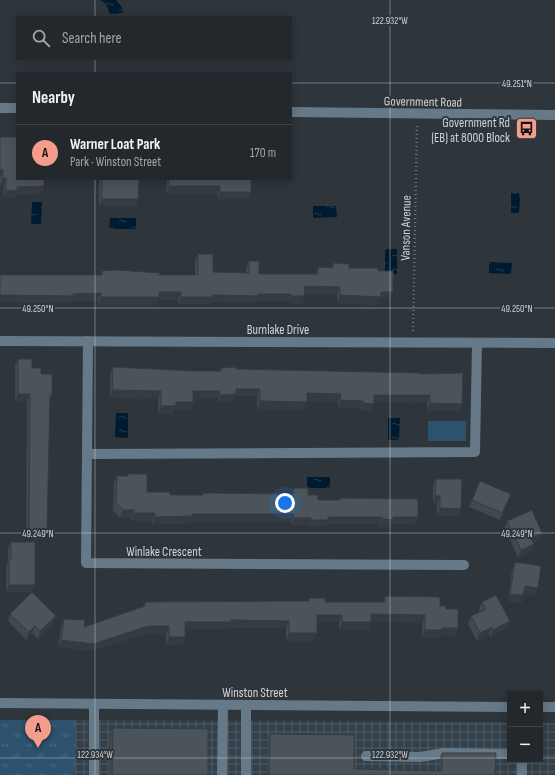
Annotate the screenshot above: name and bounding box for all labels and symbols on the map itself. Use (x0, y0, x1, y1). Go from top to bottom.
text: 122.932°W (372, 15, 408, 27)
text: 49.251°N (502, 78, 532, 90)
street label: Government Road (384, 93, 462, 111)
place label: Government Rd (EB) at 8000 Block (431, 115, 510, 146)
bus stop icon: Government Rd (EB) at 8000 Block (513, 116, 539, 142)
street label: Vanson Avenue (397, 195, 415, 261)
text: 49.250°N (22, 303, 54, 315)
text: 49.250°N (501, 303, 533, 315)
street label: Burnlake Drive (247, 322, 309, 338)
your location (275, 493, 295, 513)
text: 49.249°N (22, 528, 54, 540)
text: 49.249°N (501, 528, 533, 540)
street label: Winlake Crescent (126, 544, 202, 560)
street label: Winston Street (222, 685, 288, 701)
pin: A (25, 715, 51, 748)
text: 122.934°W (77, 749, 113, 761)
text: 122.932°W (372, 749, 408, 761)

